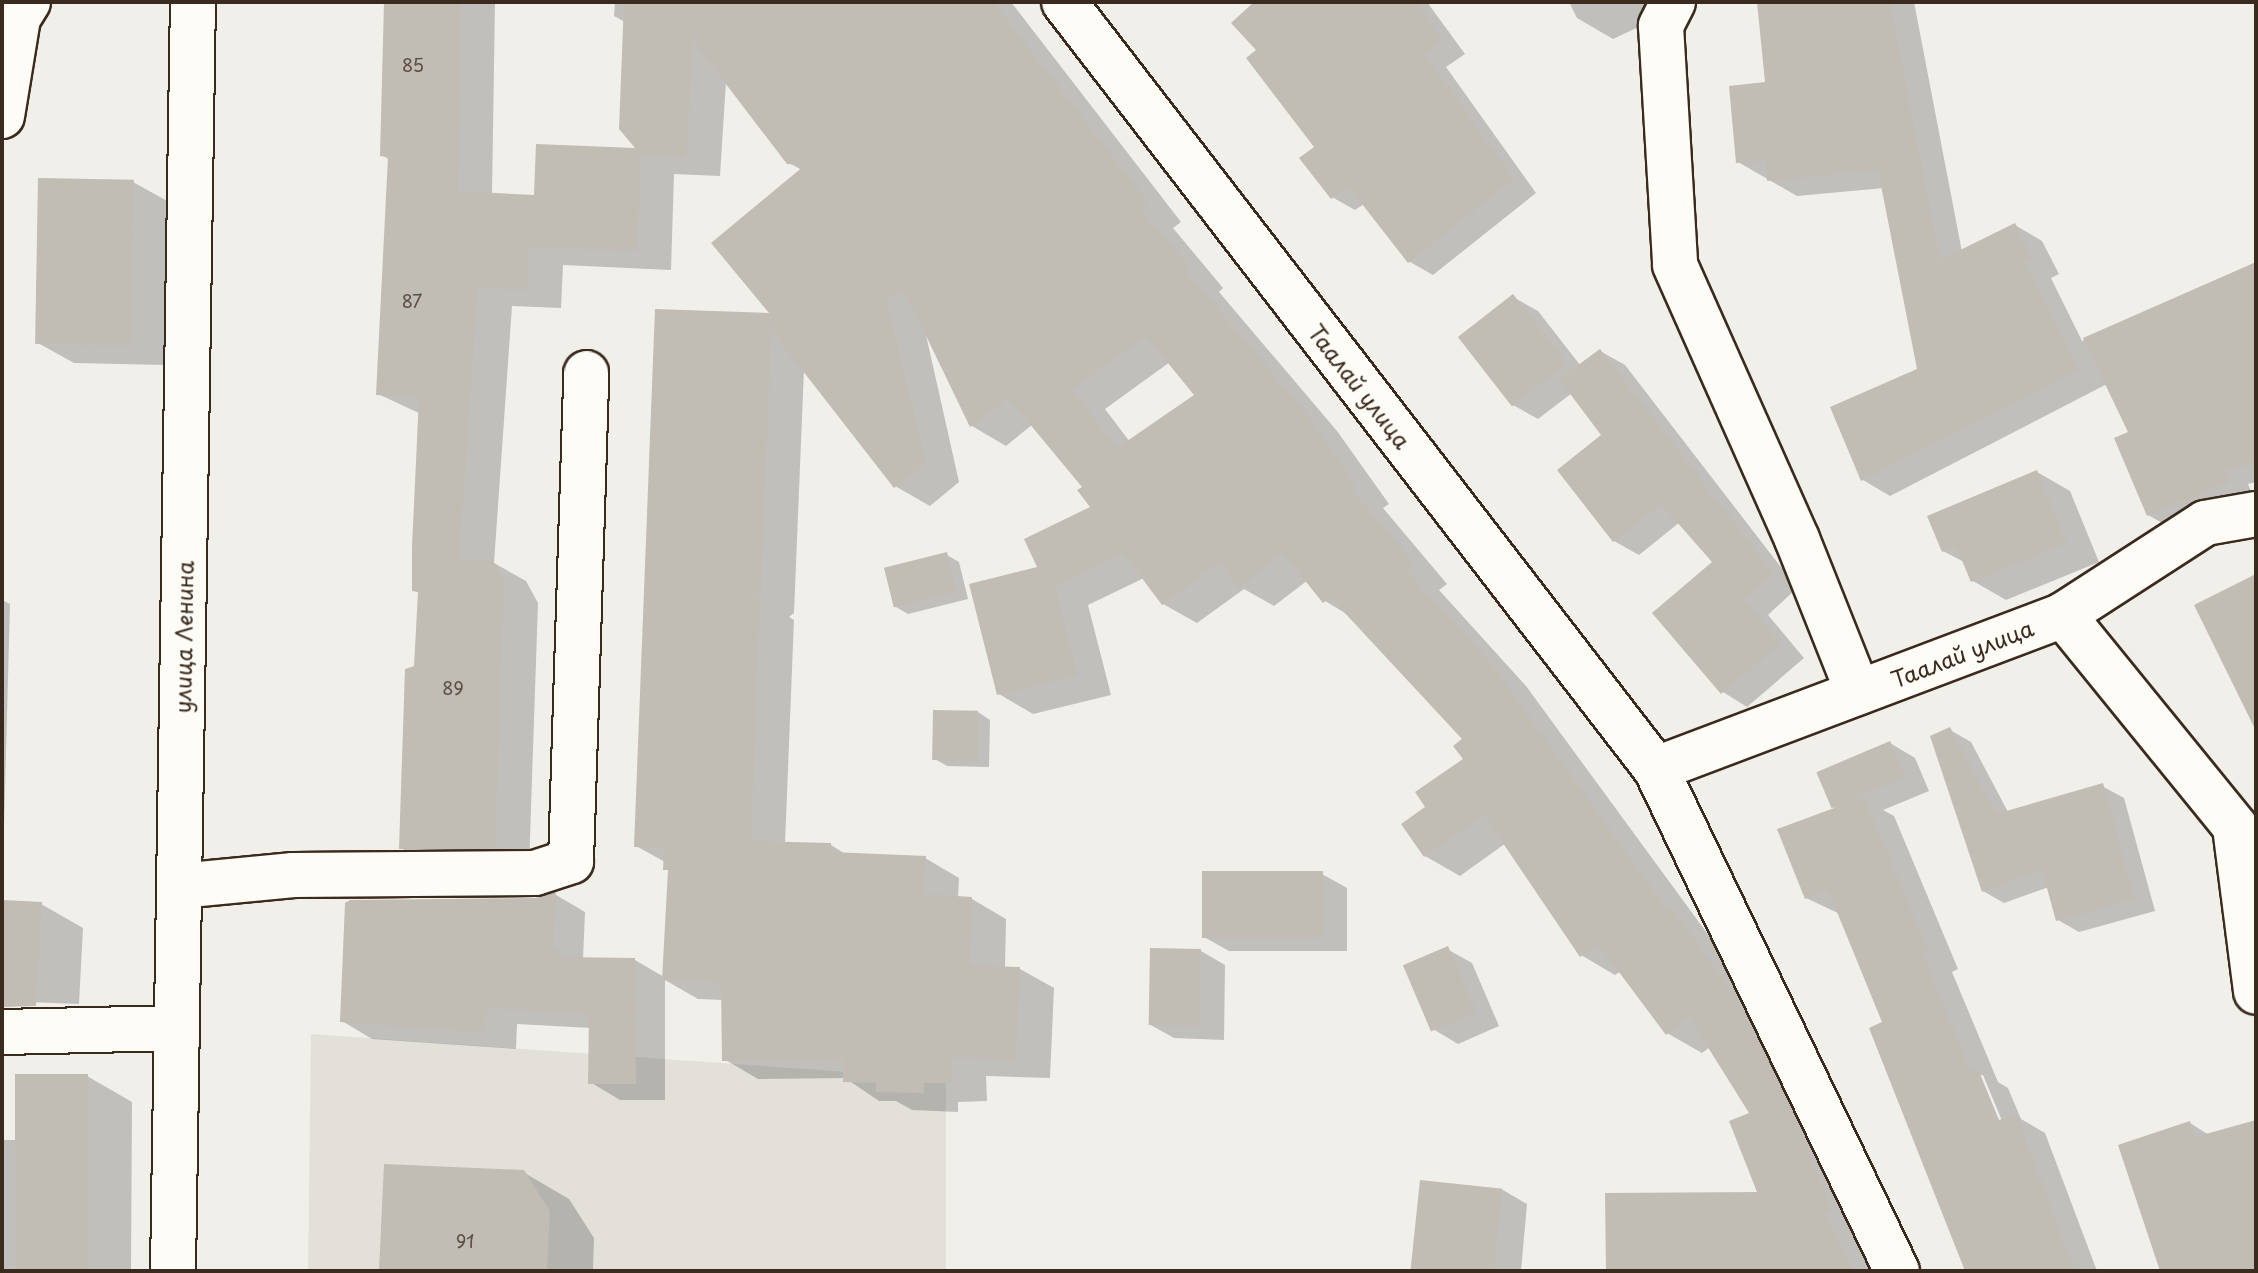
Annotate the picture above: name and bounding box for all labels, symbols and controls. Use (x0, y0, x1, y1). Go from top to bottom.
house number: 85 (402, 54, 424, 76)
house number: 87 (402, 290, 422, 312)
street label: Таалай улица (1303, 318, 1417, 454)
street label: улица Ленина (168, 560, 198, 714)
street label: Таалай улица (1887, 614, 2037, 692)
house number: 89 (442, 677, 464, 699)
house number: 91 (456, 1230, 474, 1252)

